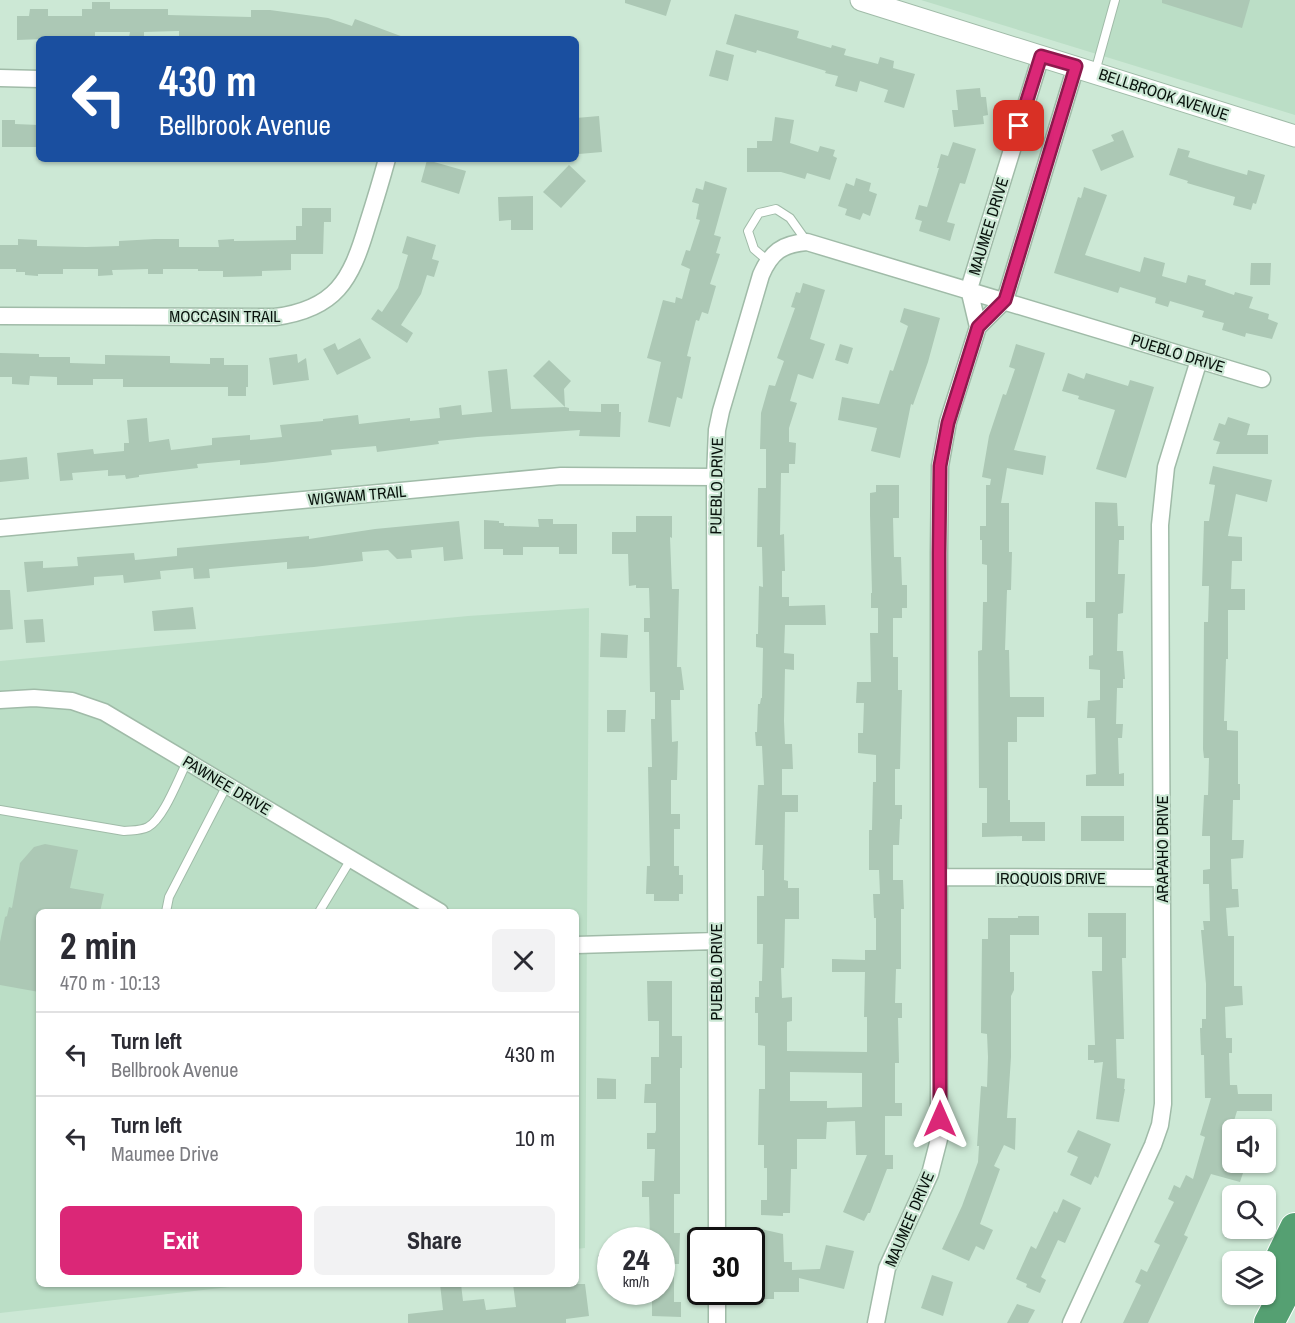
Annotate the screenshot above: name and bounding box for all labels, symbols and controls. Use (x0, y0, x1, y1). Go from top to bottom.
text: 430 m (159, 53, 257, 109)
icon: left (60, 60, 138, 138)
street label: BELLBROOK AVENUE (1096, 63, 1232, 125)
pin (993, 100, 1044, 151)
text: Bellbrook Avenue (159, 107, 331, 143)
icon: arrive (1002, 109, 1035, 142)
street label: MAUMEE DRIVE (963, 174, 1013, 278)
street label: MOCCASIN TRAIL (169, 305, 281, 327)
street label: PUEBLO DRIVE (1128, 328, 1228, 378)
street label: PUEBLO DRIVE (704, 437, 728, 535)
street label: WIGWAM TRAIL (307, 480, 408, 510)
street label: PAWNEE DRIVE (179, 750, 275, 820)
street label: ARAPAHO DRIVE (1151, 796, 1173, 903)
street label: IROQUOIS DRIVE (996, 867, 1106, 889)
text: 2 min (60, 922, 137, 970)
street label: PUEBLO DRIVE (705, 924, 727, 1020)
button: close (492, 929, 555, 992)
text: 470 m · 10:13 (60, 969, 160, 996)
text: Turn left (111, 1026, 182, 1056)
icon: left (60, 1038, 93, 1071)
text: 430 m (505, 1039, 555, 1069)
text: Bellbrook Avenue (111, 1056, 238, 1083)
position arrow (908, 1087, 972, 1151)
text: Turn left (111, 1110, 182, 1140)
map controls (1222, 1119, 1276, 1305)
button: sound (1222, 1119, 1276, 1173)
icon: left (60, 1122, 93, 1155)
text: 10 m (515, 1123, 555, 1153)
text: Maumee Drive (111, 1140, 219, 1167)
street label: MAUMEE DRIVE (879, 1168, 939, 1270)
button: search (1222, 1185, 1276, 1239)
button: Exit (60, 1206, 302, 1275)
button: Share (314, 1206, 555, 1275)
speed limit sign: 30 (687, 1227, 765, 1305)
text: 24 (622, 1239, 650, 1279)
button: layers (1222, 1251, 1276, 1305)
text: km/h (623, 1271, 649, 1292)

